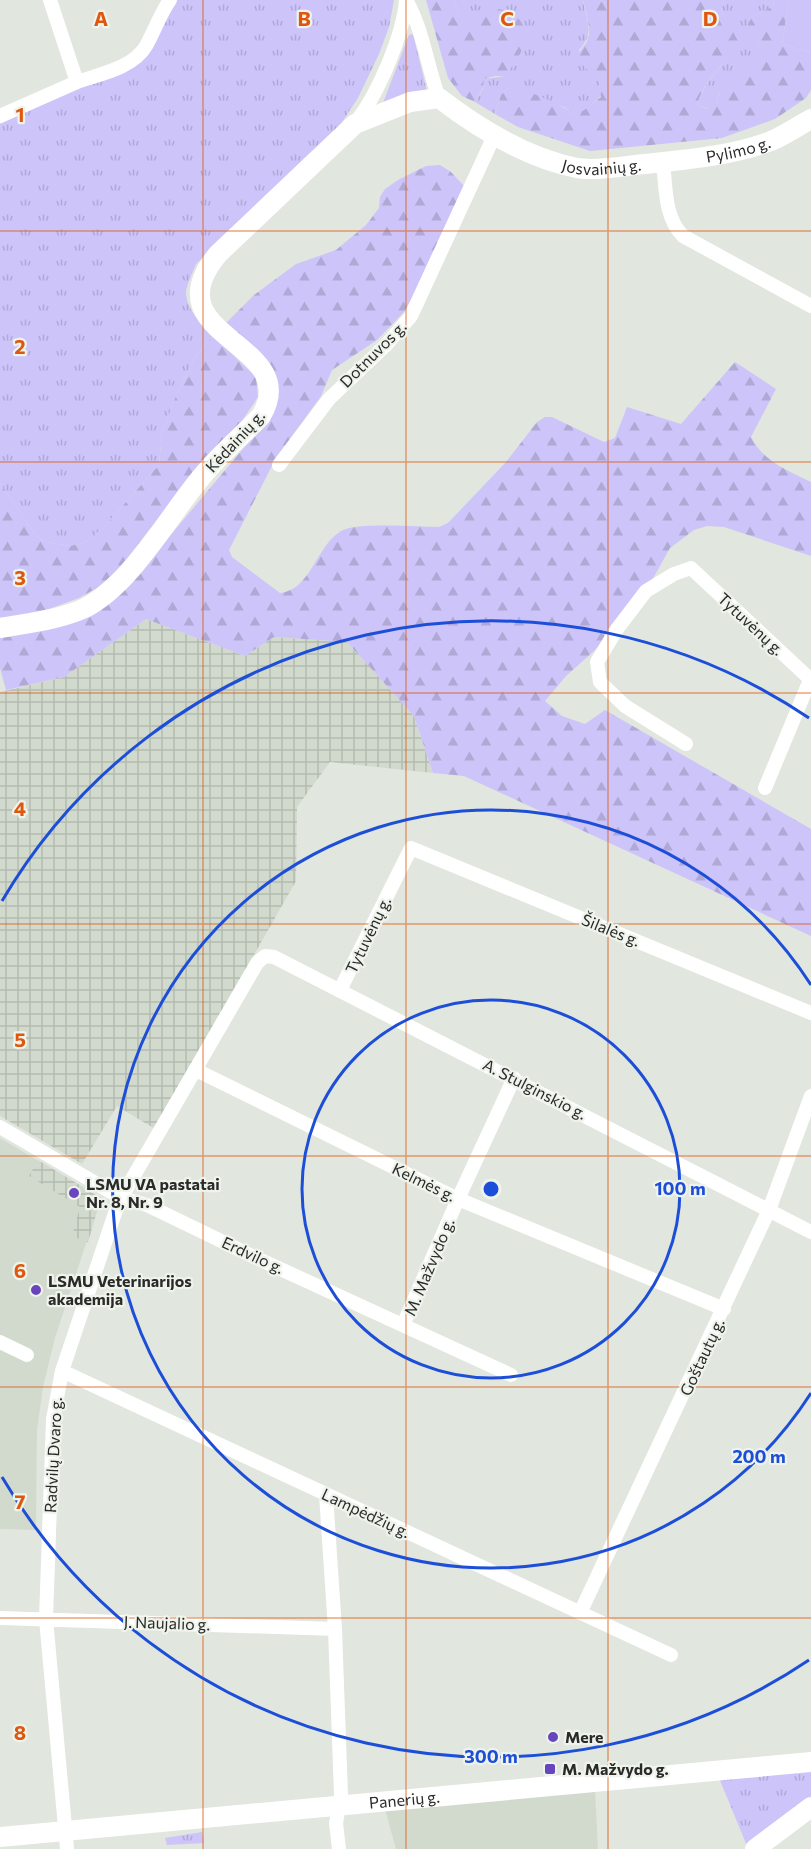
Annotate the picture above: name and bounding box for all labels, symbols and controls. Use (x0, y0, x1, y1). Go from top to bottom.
text: A (94, 6, 108, 30)
text: B (297, 6, 311, 30)
text: C (500, 6, 514, 30)
text: D (703, 6, 717, 30)
text: 1 (15, 102, 25, 126)
street label: Pylimo g. (705, 132, 773, 166)
street label: Josvainių g. (560, 154, 642, 178)
street label: Dotnuvos g. (336, 317, 410, 391)
text: 2 (14, 334, 26, 358)
street label: Kėdainių g. (201, 406, 268, 476)
text: 3 (14, 565, 26, 589)
street label: Tytuvėnų g. (715, 588, 788, 659)
text: 4 (14, 796, 26, 820)
street label: Tytuvėnų g. (341, 893, 394, 976)
street label: Šilalės g. (579, 909, 643, 950)
text: 5 (14, 1027, 26, 1051)
street label: A. Stulginskio g. (480, 1054, 590, 1123)
street label: Kelmės g. (390, 1158, 459, 1205)
place label: LSMU VA pastatai Nr. 8, Nr. 9 (86, 1174, 220, 1211)
text: 100 m (654, 1177, 706, 1199)
centre of rings (481, 1179, 501, 1199)
marker: LSMU VA pastatai Nr. 8, Nr. 9 (67, 1186, 81, 1200)
street label: M. Mažvydo g. (399, 1215, 458, 1318)
street label: Erdvilo g. (219, 1232, 287, 1277)
text: 6 (14, 1258, 26, 1282)
place label: LSMU Veterinarijos akademija (48, 1271, 192, 1308)
marker: LSMU Veterinarijos akademija (29, 1283, 43, 1297)
street label: Goštautų g. (675, 1315, 728, 1399)
street label: Radvilų Dvaro g. (40, 1397, 65, 1513)
text: 200 m (732, 1445, 786, 1467)
street label: Lampėdžių g. (319, 1484, 413, 1541)
text: 7 (15, 1489, 26, 1513)
street label: J. Naujalio g. (123, 1611, 211, 1634)
text: 8 (14, 1720, 26, 1744)
place label: Mere (565, 1727, 604, 1746)
marker: Mere (546, 1730, 560, 1744)
text: 300 m (464, 1745, 518, 1767)
place label: M. Mažvydo g. (562, 1759, 669, 1778)
marker: M. Mažvydo g. (543, 1762, 557, 1776)
street label: Panerių g. (368, 1786, 440, 1812)

